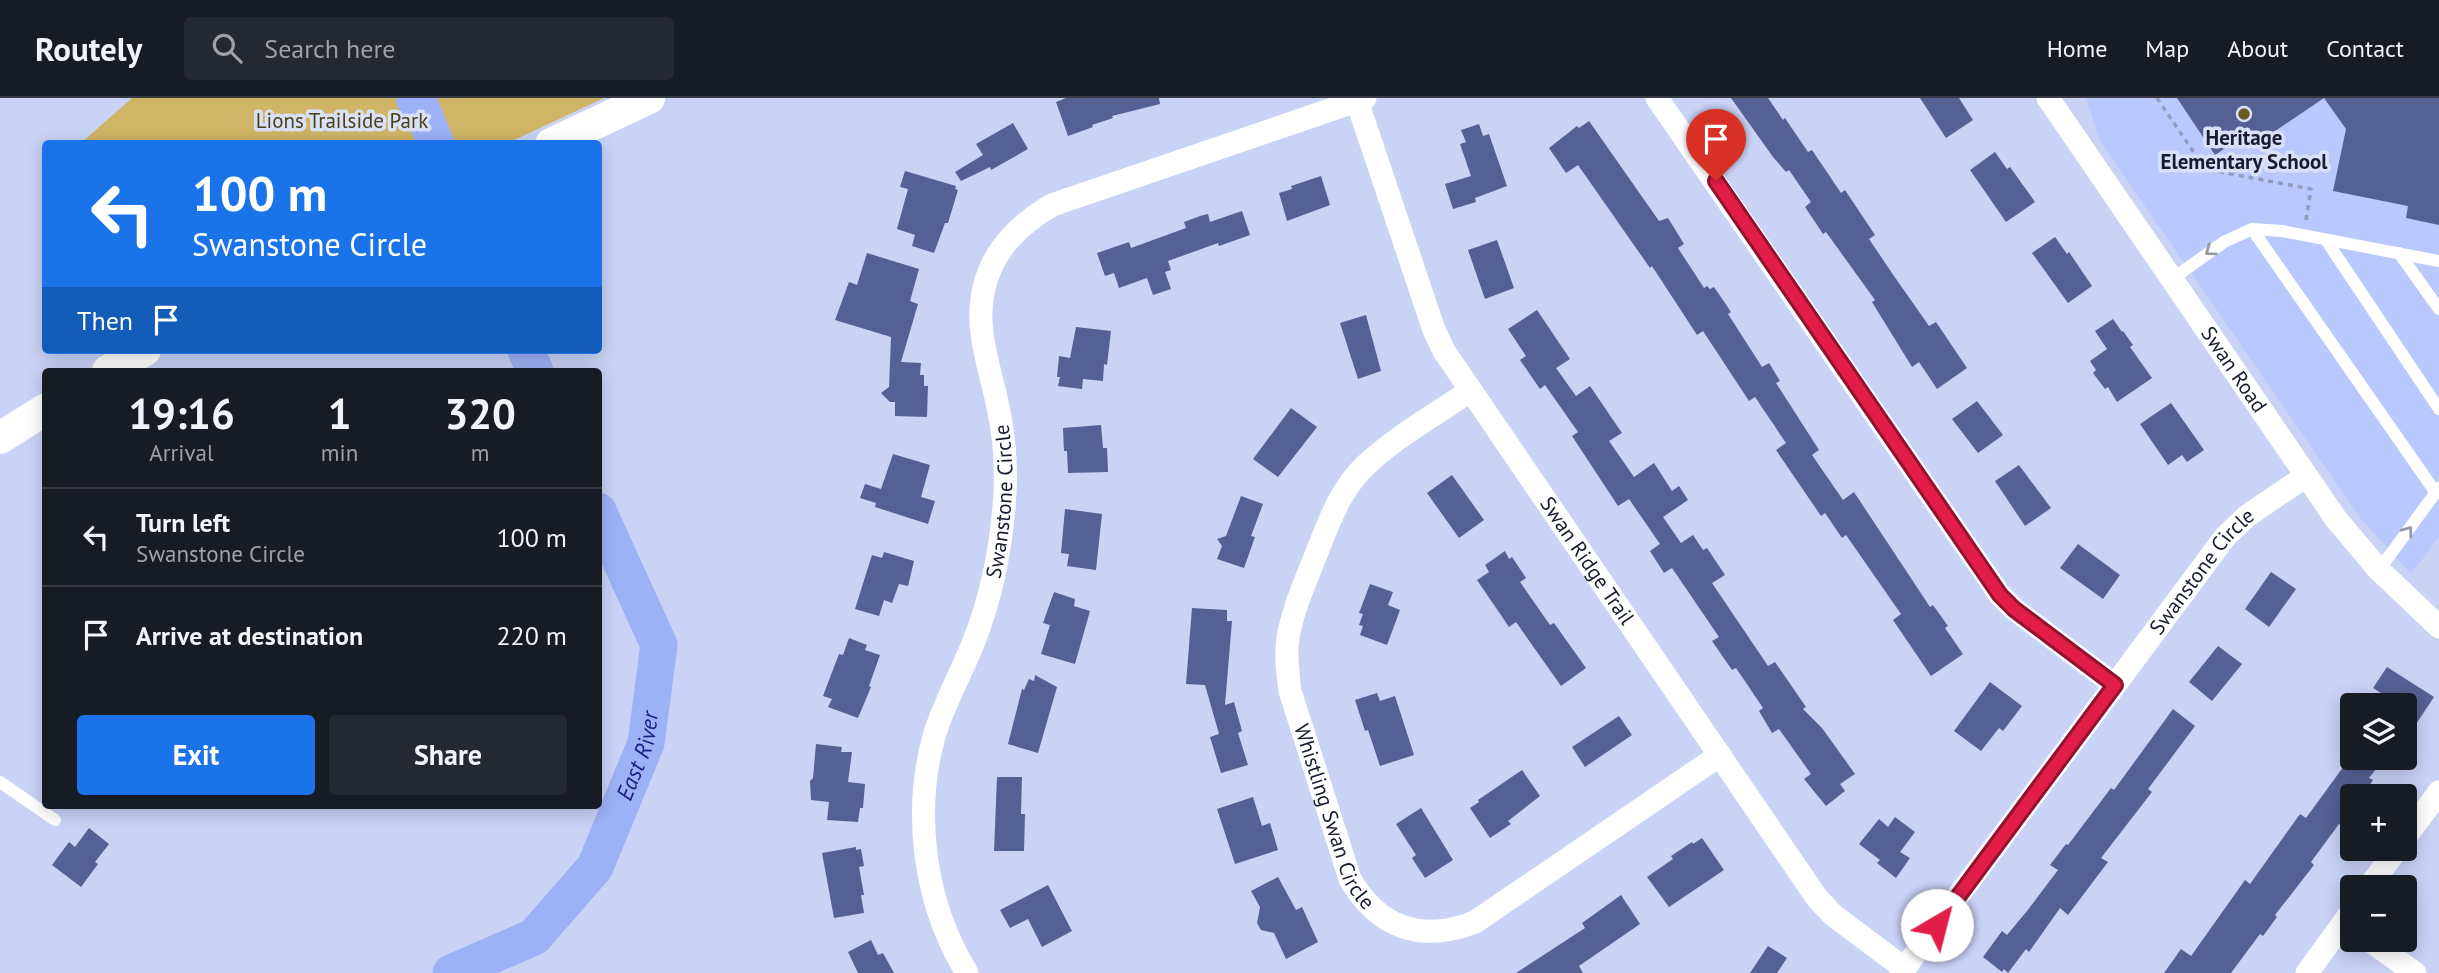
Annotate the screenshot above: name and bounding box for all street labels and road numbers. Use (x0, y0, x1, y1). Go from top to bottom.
street label: Swan Road (2195, 321, 2273, 418)
street label: Swanstone Circle (980, 423, 1018, 581)
street label: Swan Ridge Trail (1534, 491, 1641, 630)
street label: Swanstone Circle (2143, 501, 2259, 640)
street label: Whistling Swan Circle (1288, 720, 1381, 915)

